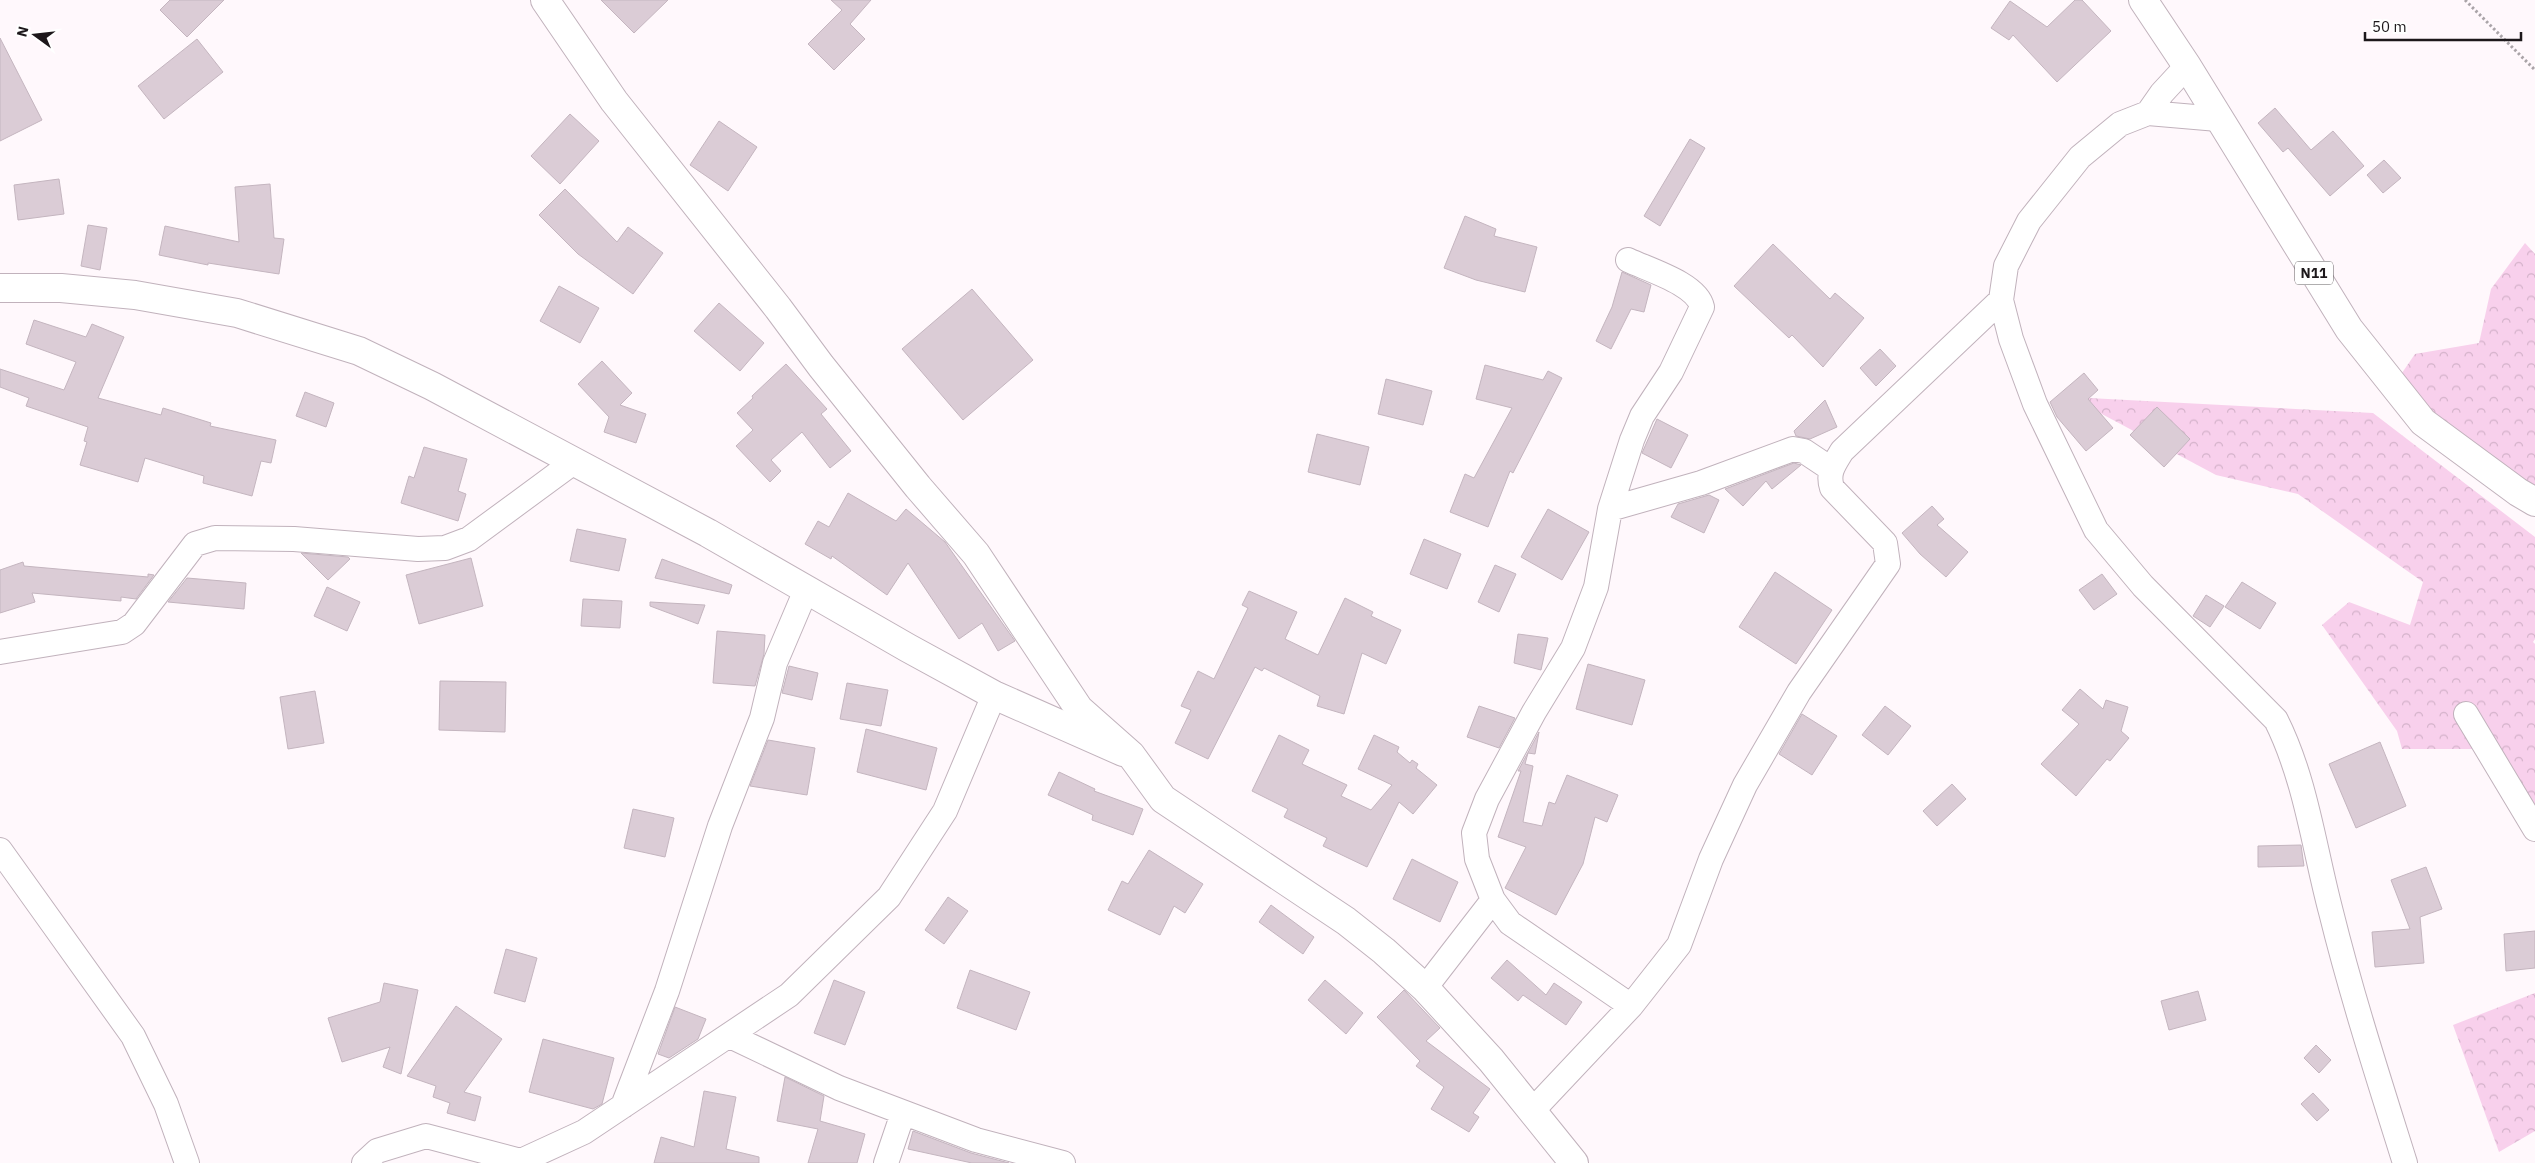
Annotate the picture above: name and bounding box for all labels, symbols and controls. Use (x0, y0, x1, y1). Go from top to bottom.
north arrow (10, 10, 60, 60)
scale bar (2365, 10, 2521, 42)
text: 50 m (2372, 17, 2407, 36)
text: N (12, 24, 32, 39)
road number: N11 (2295, 262, 2333, 284)

